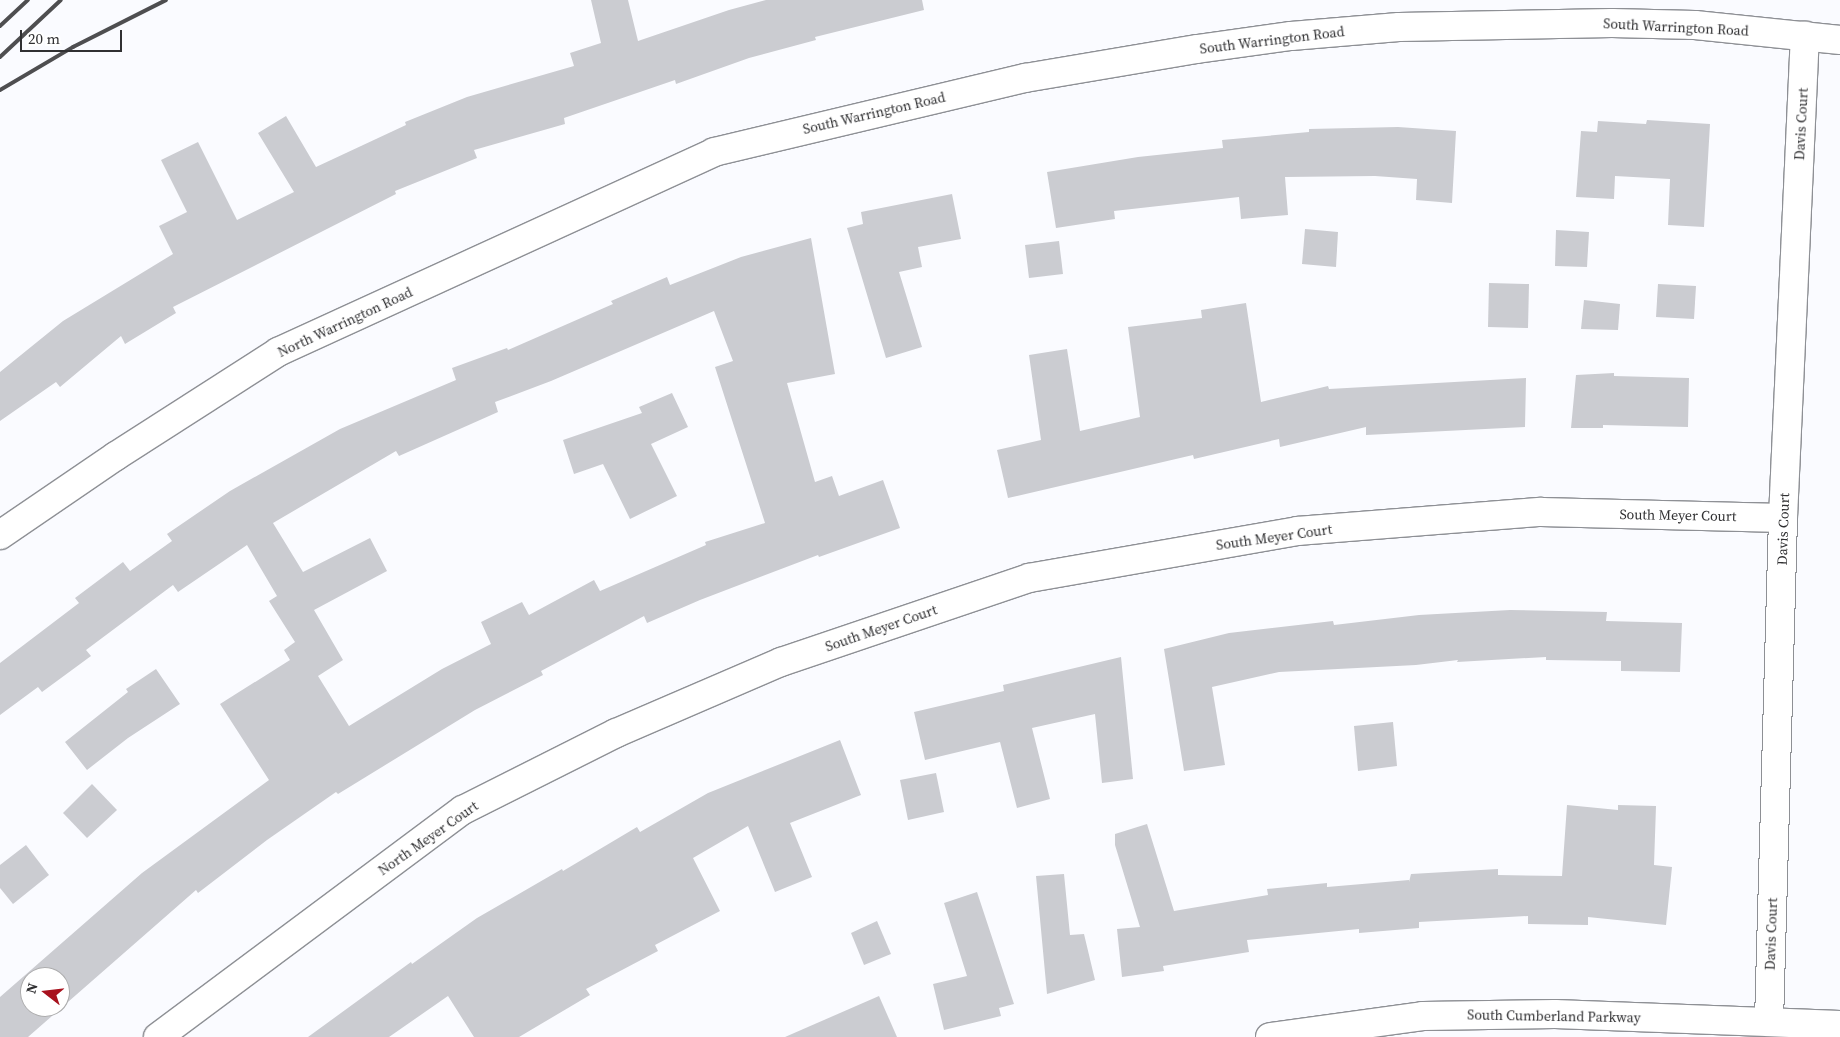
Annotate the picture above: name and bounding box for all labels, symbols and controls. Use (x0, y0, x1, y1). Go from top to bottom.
street label: South Warrington Road (1603, 15, 1749, 39)
scale bar (22, 20, 125, 52)
street label: South Warrington Road (1198, 23, 1346, 57)
text: 20 m (28, 28, 60, 49)
street label: Davis Court (1791, 87, 1811, 161)
street label: South Warrington Road (801, 88, 947, 138)
street label: North Warrington Road (275, 283, 415, 361)
street label: Davis Court (1773, 492, 1793, 566)
street label: South Meyer Court (1619, 506, 1737, 524)
street label: South Meyer Court (1215, 521, 1333, 553)
street label: South Meyer Court (823, 601, 939, 655)
street label: North Meyer Court (375, 797, 481, 879)
street label: Davis Court (1761, 897, 1781, 971)
north arrow (20, 967, 70, 1017)
text: N (21, 980, 43, 996)
street label: South Cumberland Parkway (1467, 1006, 1641, 1026)

